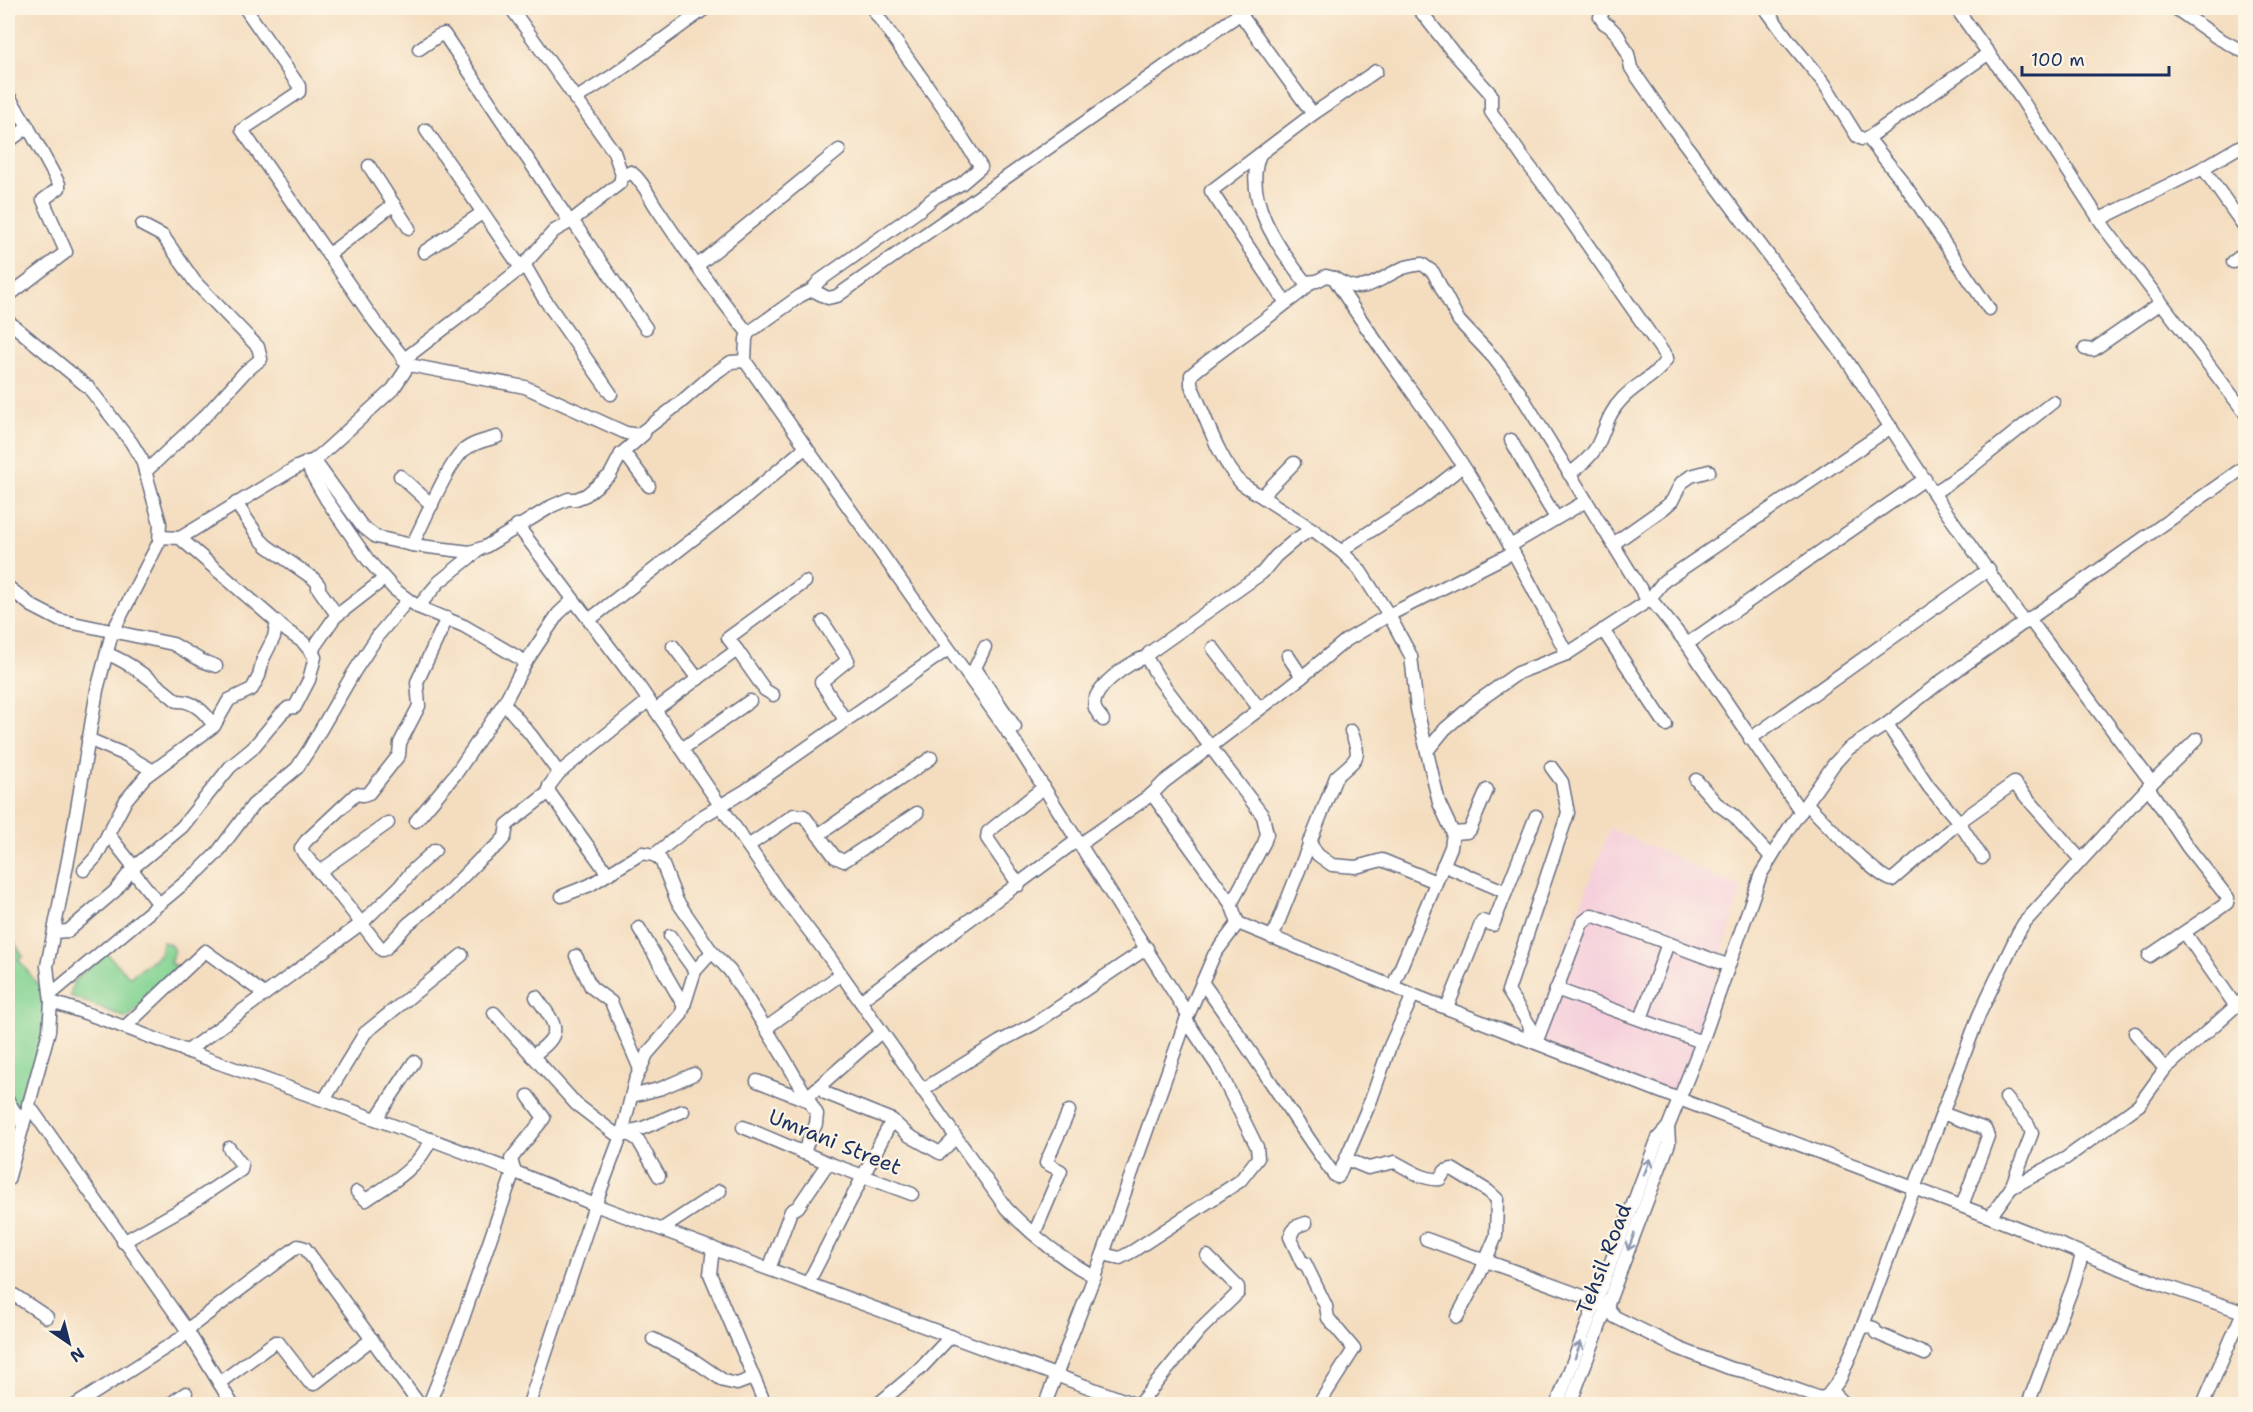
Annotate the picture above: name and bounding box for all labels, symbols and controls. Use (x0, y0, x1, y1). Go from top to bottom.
scale bar (2022, 39, 2169, 77)
text: 100 m (2031, 48, 2085, 72)
street label: Umrani Street (764, 1103, 906, 1181)
one-way arrow (1642, 1159, 1653, 1177)
street label: Tehsil Road (1570, 1199, 1638, 1319)
one-way arrow (1625, 1232, 1636, 1250)
north arrow (39, 1313, 99, 1373)
one-way arrow (1573, 1341, 1584, 1360)
text: N (66, 1343, 89, 1367)

